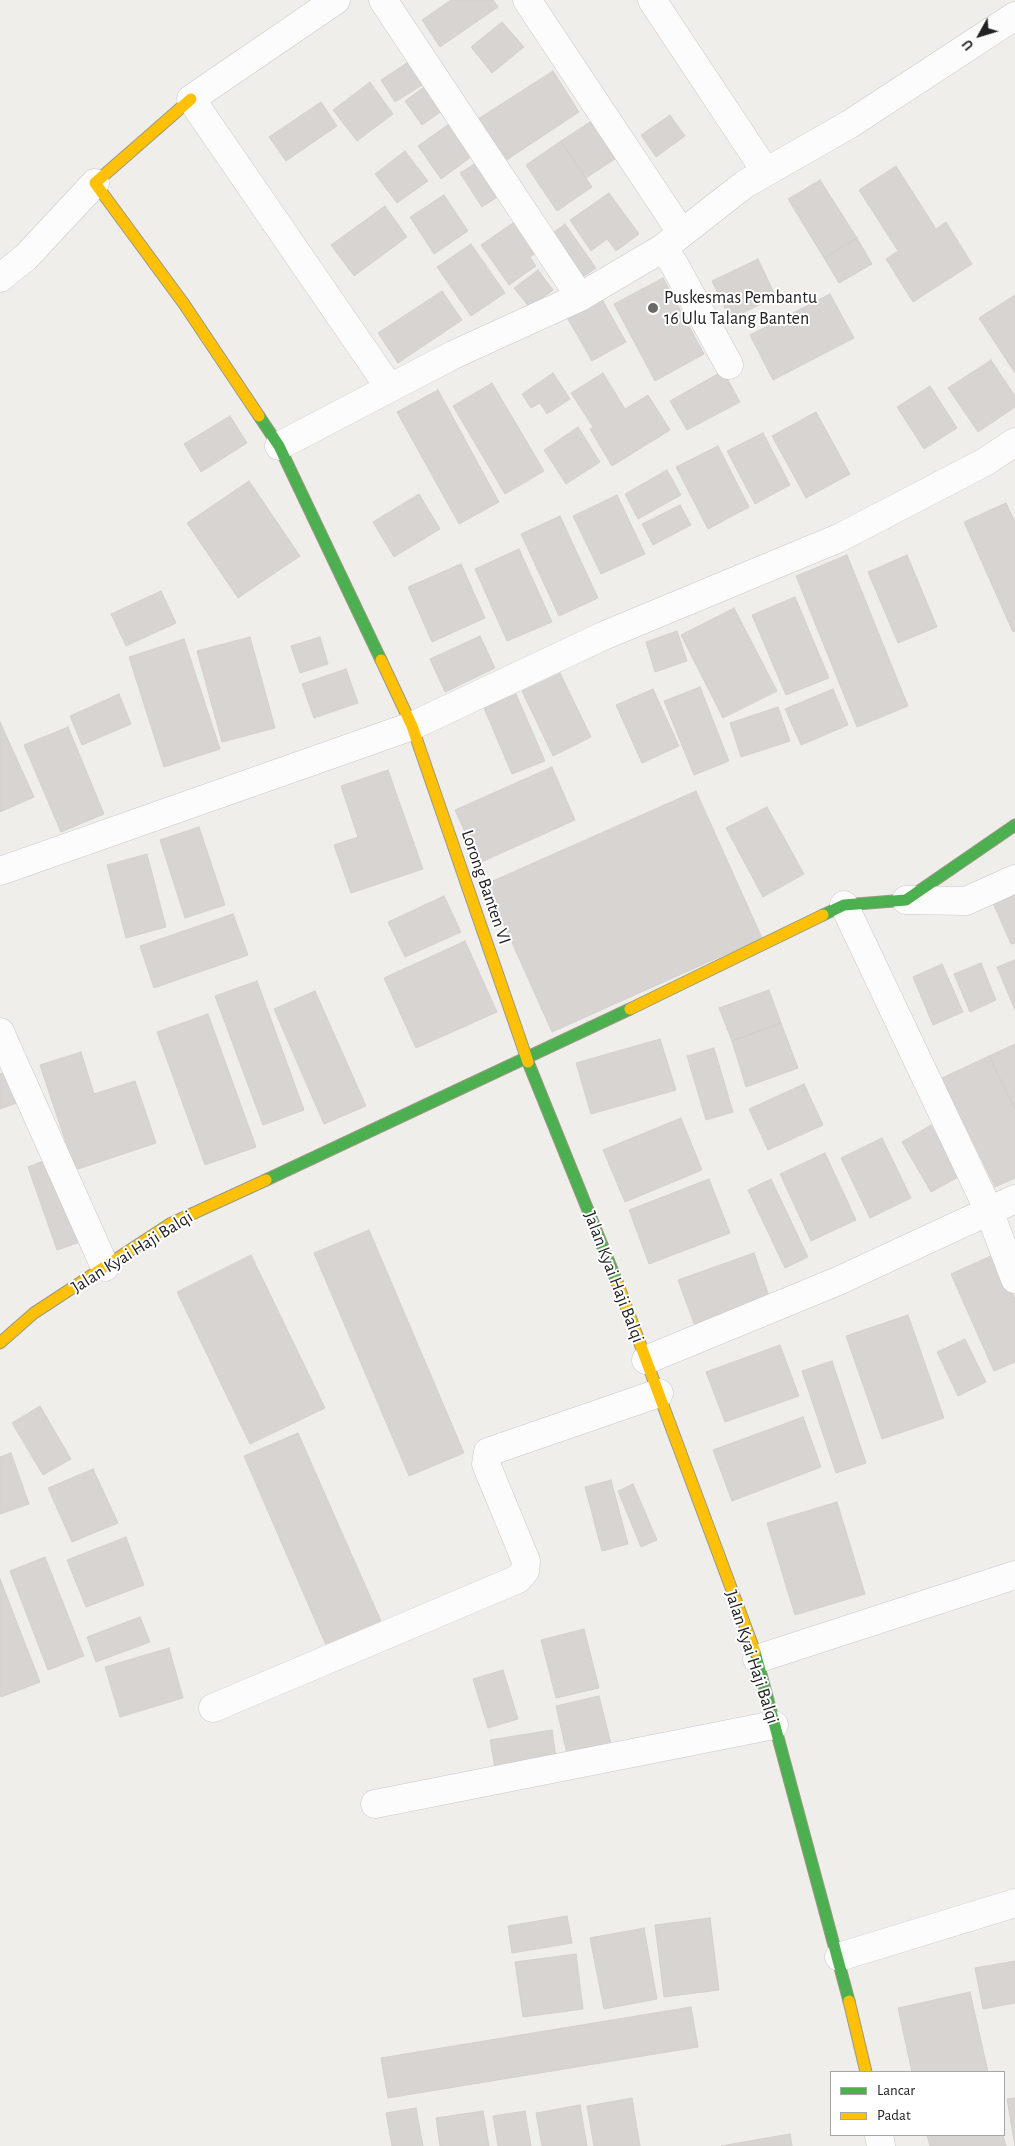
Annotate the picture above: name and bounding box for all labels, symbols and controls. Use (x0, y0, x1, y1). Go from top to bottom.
north arrow (955, 10, 1005, 60)
text: U (960, 37, 977, 52)
place label: Puskesmas Pembantu 16 Ulu Talang Banten (664, 287, 817, 330)
marker: Puskesmas Pembantu 16 Ulu Talang Banten (646, 301, 660, 315)
street label: Lorong Banten VI (456, 827, 516, 947)
street label: Jalan Kyai Haji Balqi (67, 1206, 197, 1298)
street label: Jalan Kyai Haji Balqi (579, 1208, 649, 1346)
street label: Jalan Kyai Haji Balqi (720, 1588, 784, 1726)
legend (830, 2071, 1005, 2136)
text: Lancar (877, 2083, 915, 2098)
text: Padat (877, 2108, 911, 2123)

